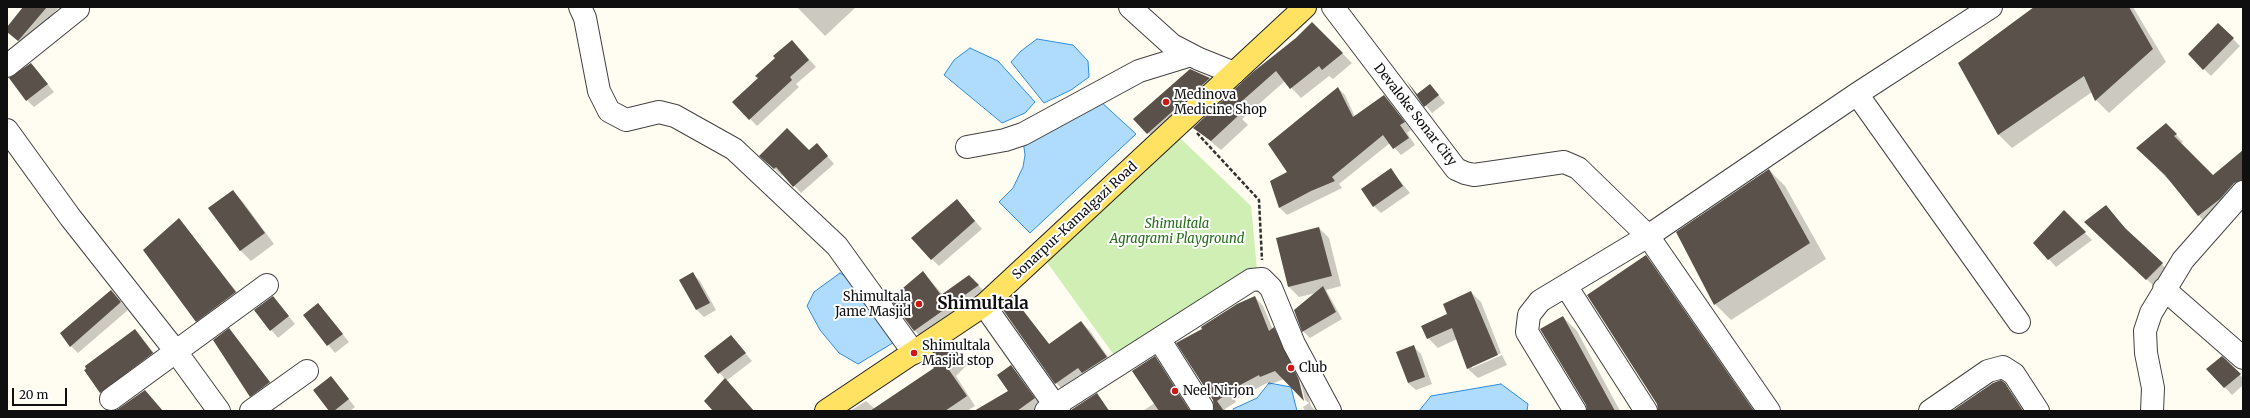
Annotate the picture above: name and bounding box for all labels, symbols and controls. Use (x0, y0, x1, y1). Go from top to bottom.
street label: Devaloke Sonar City (1370, 61, 1460, 169)
place label: Medinova Medicine Shop (1174, 87, 1267, 118)
marker: Medinova Medicine Shop (1161, 97, 1171, 107)
street label: Sonarpur-Kamalgazi Road (1009, 159, 1141, 283)
park label: Shimultala Agragrami Playground (1110, 216, 1244, 247)
place label: Shimultala Jame Masjid (835, 289, 911, 320)
district label: Shimultala (937, 294, 1029, 314)
marker: Shimultala Jame Masjid (914, 299, 924, 309)
place label: Shimultala Masjid stop (922, 338, 994, 369)
marker: Shimultala Masjid stop (909, 348, 919, 358)
place label: Club (1299, 360, 1327, 376)
marker: Club (1286, 363, 1296, 373)
scale bar (14, 380, 69, 406)
place label: Neel Nirjon (1183, 383, 1254, 399)
marker: Neel Nirjon (1170, 386, 1180, 396)
text: 20 m (19, 387, 48, 402)

